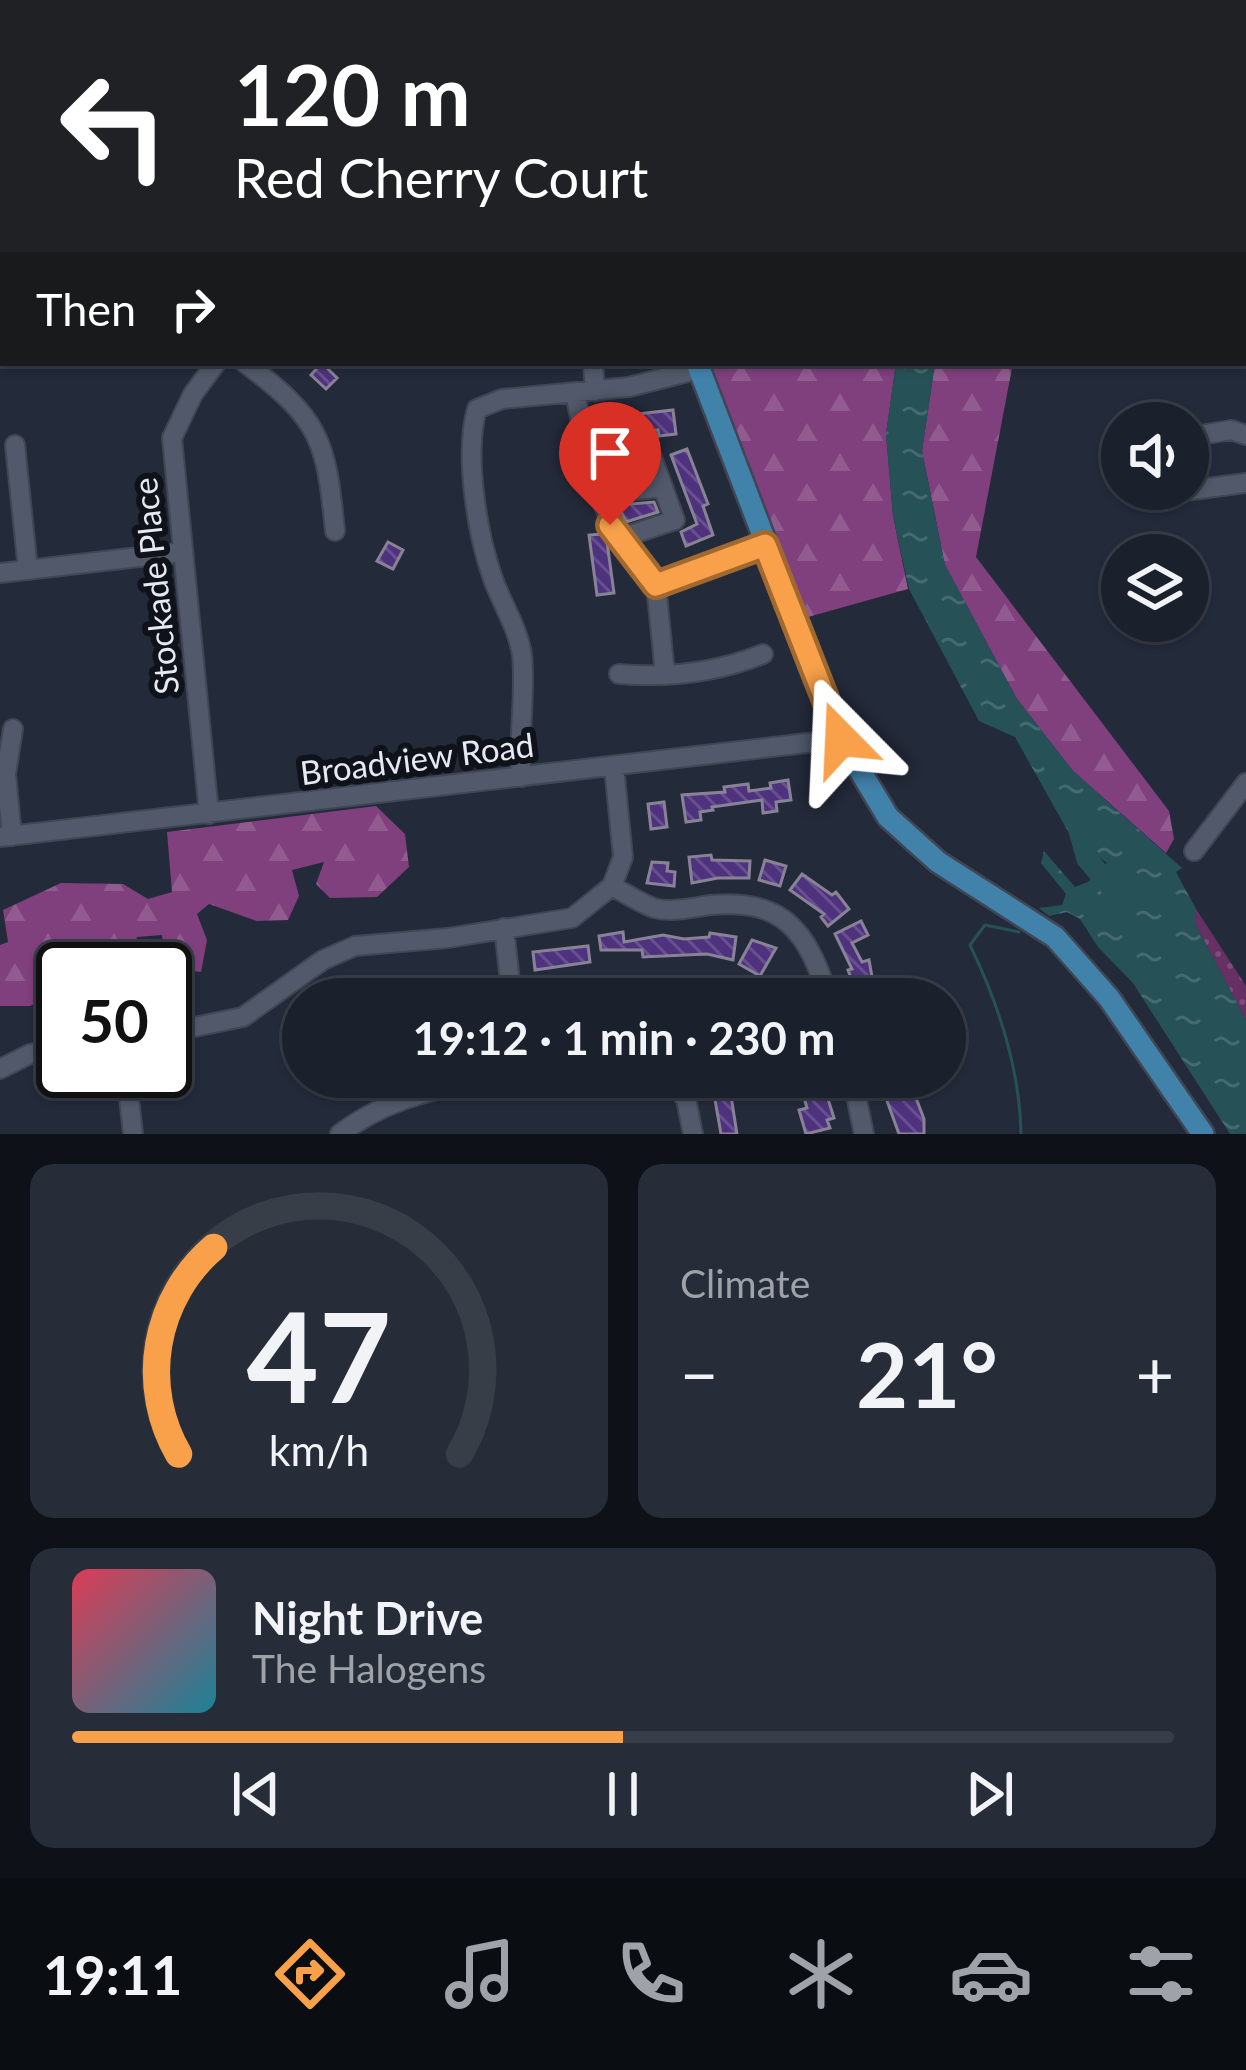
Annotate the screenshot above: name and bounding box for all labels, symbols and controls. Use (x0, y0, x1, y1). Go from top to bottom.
text: 120 m (234, 43, 471, 144)
icon: left (36, 48, 192, 204)
text: Red Cherry Court (234, 145, 648, 210)
icon: right (160, 276, 226, 342)
text: Then (36, 282, 136, 336)
pin (559, 402, 661, 525)
map controls (1101, 402, 1209, 642)
button: sound (1101, 402, 1209, 510)
icon: arrive (577, 420, 643, 486)
street label: Stockade Place (124, 476, 186, 696)
button: layers (1101, 534, 1209, 642)
position arrow (778, 676, 904, 802)
street label: Broadview Road (298, 724, 536, 792)
speed limit sign: 50 (36, 942, 192, 1098)
text: 19:12 · 1 min · 230 m (413, 1011, 835, 1065)
text: Climate (680, 1260, 810, 1306)
text: 47 (247, 1280, 391, 1430)
text: 21° (856, 1319, 998, 1427)
text: − (680, 1334, 718, 1413)
text: + (1136, 1334, 1174, 1413)
text: km/h (269, 1424, 369, 1475)
text: Night Drive (252, 1591, 483, 1645)
text: The Halogens (252, 1645, 486, 1691)
icon: previous (223, 1761, 289, 1827)
icon: pause (590, 1761, 656, 1827)
icon: next (957, 1761, 1023, 1827)
icon: directions (268, 1932, 352, 2016)
icon: music (438, 1932, 522, 2016)
icon: phone (609, 1932, 693, 2016)
icon: climate (779, 1932, 863, 2016)
icon: car (949, 1932, 1033, 2016)
icon: filters (1119, 1932, 1203, 2016)
text: 19:11 (43, 1942, 182, 2007)

